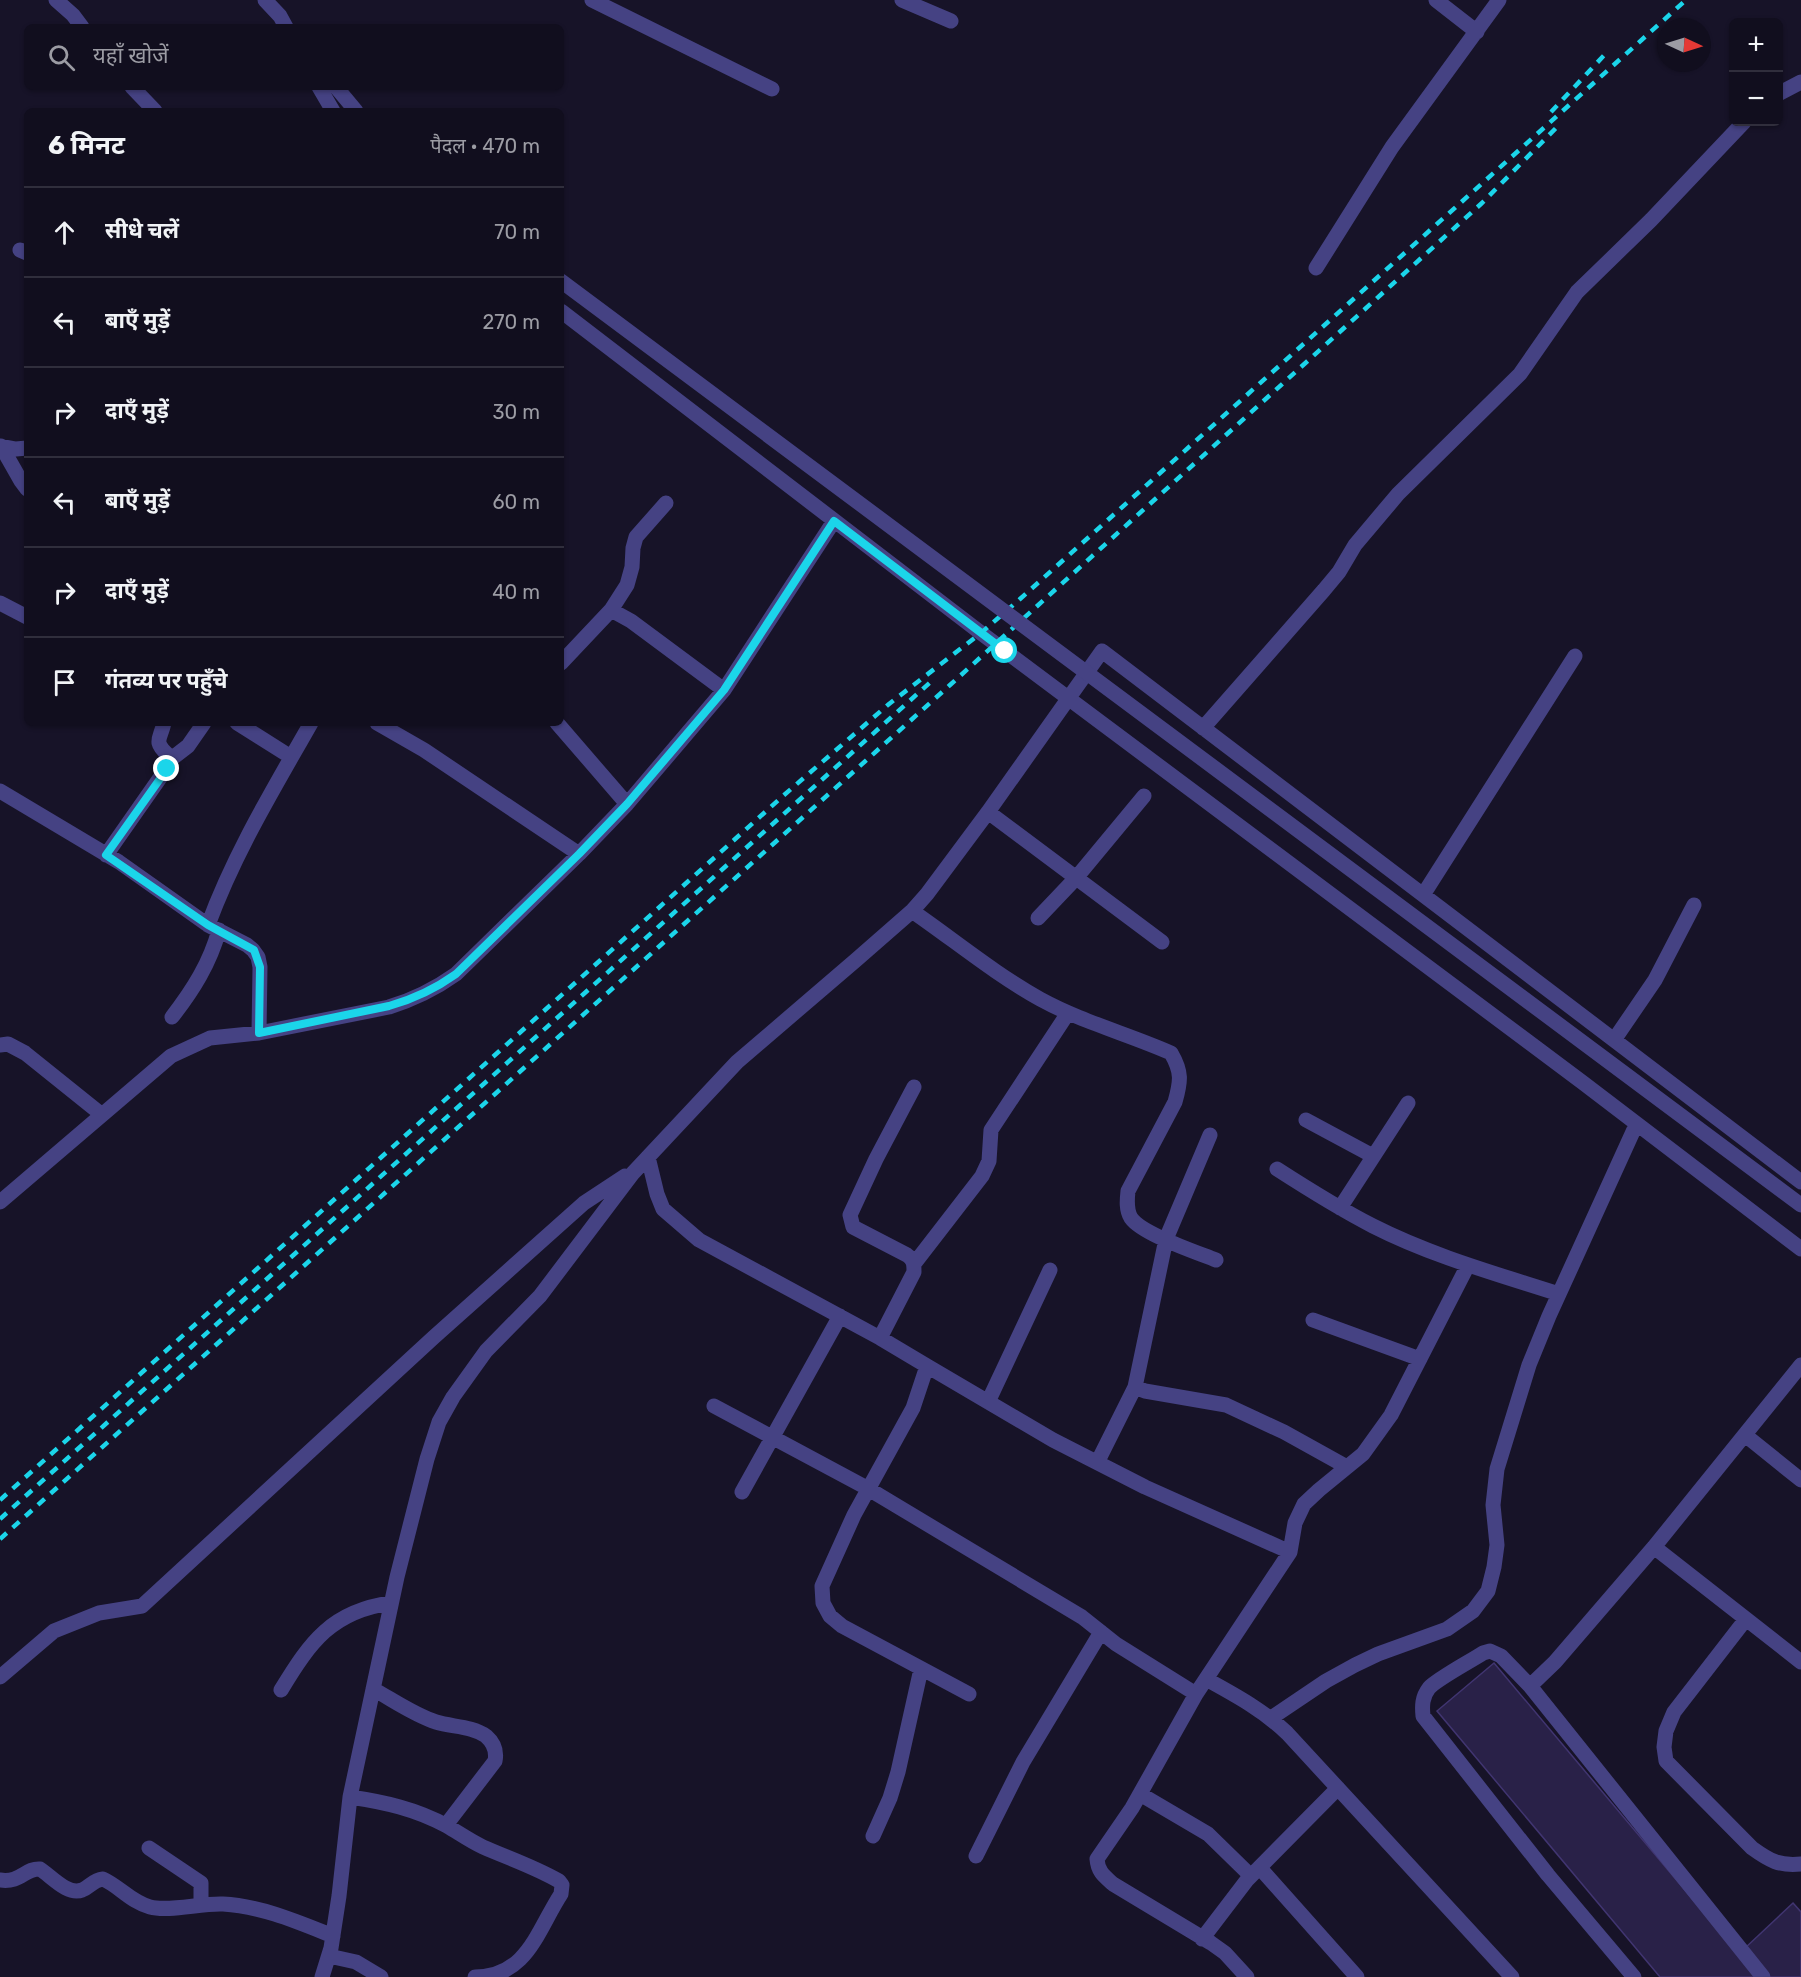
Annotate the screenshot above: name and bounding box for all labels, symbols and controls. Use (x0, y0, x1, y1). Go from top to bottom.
north arrow (1657, 18, 1711, 72)
map controls (1729, 18, 1783, 126)
button: + (1729, 18, 1783, 72)
search box (24, 24, 564, 90)
icon: search (45, 41, 78, 74)
text: यहाँ खोजें (93, 42, 169, 69)
button: − (1729, 72, 1783, 126)
text: 6 मिनट (48, 130, 125, 161)
text: पैदल · 470 m (430, 134, 540, 158)
icon: ahead (48, 216, 81, 249)
text: सीधे चलें (105, 217, 179, 244)
text: 70 m (494, 220, 540, 244)
icon: left (48, 306, 81, 339)
text: बाएँ मुड़ें (105, 307, 170, 334)
text: 270 m (483, 310, 540, 334)
icon: right (48, 396, 81, 429)
text: दाएँ मुड़ें (105, 397, 169, 424)
text: 30 m (493, 400, 540, 424)
icon: left (48, 486, 81, 519)
text: बाएँ मुड़ें (105, 487, 170, 514)
text: 60 m (493, 490, 540, 514)
icon: right (48, 576, 81, 609)
text: दाएँ मुड़ें (105, 577, 169, 604)
text: 40 m (492, 580, 540, 604)
route start (991, 637, 1017, 663)
icon: arrive (48, 666, 81, 699)
text: गंतव्य पर पहुँचे (105, 667, 227, 694)
route end (153, 755, 179, 781)

